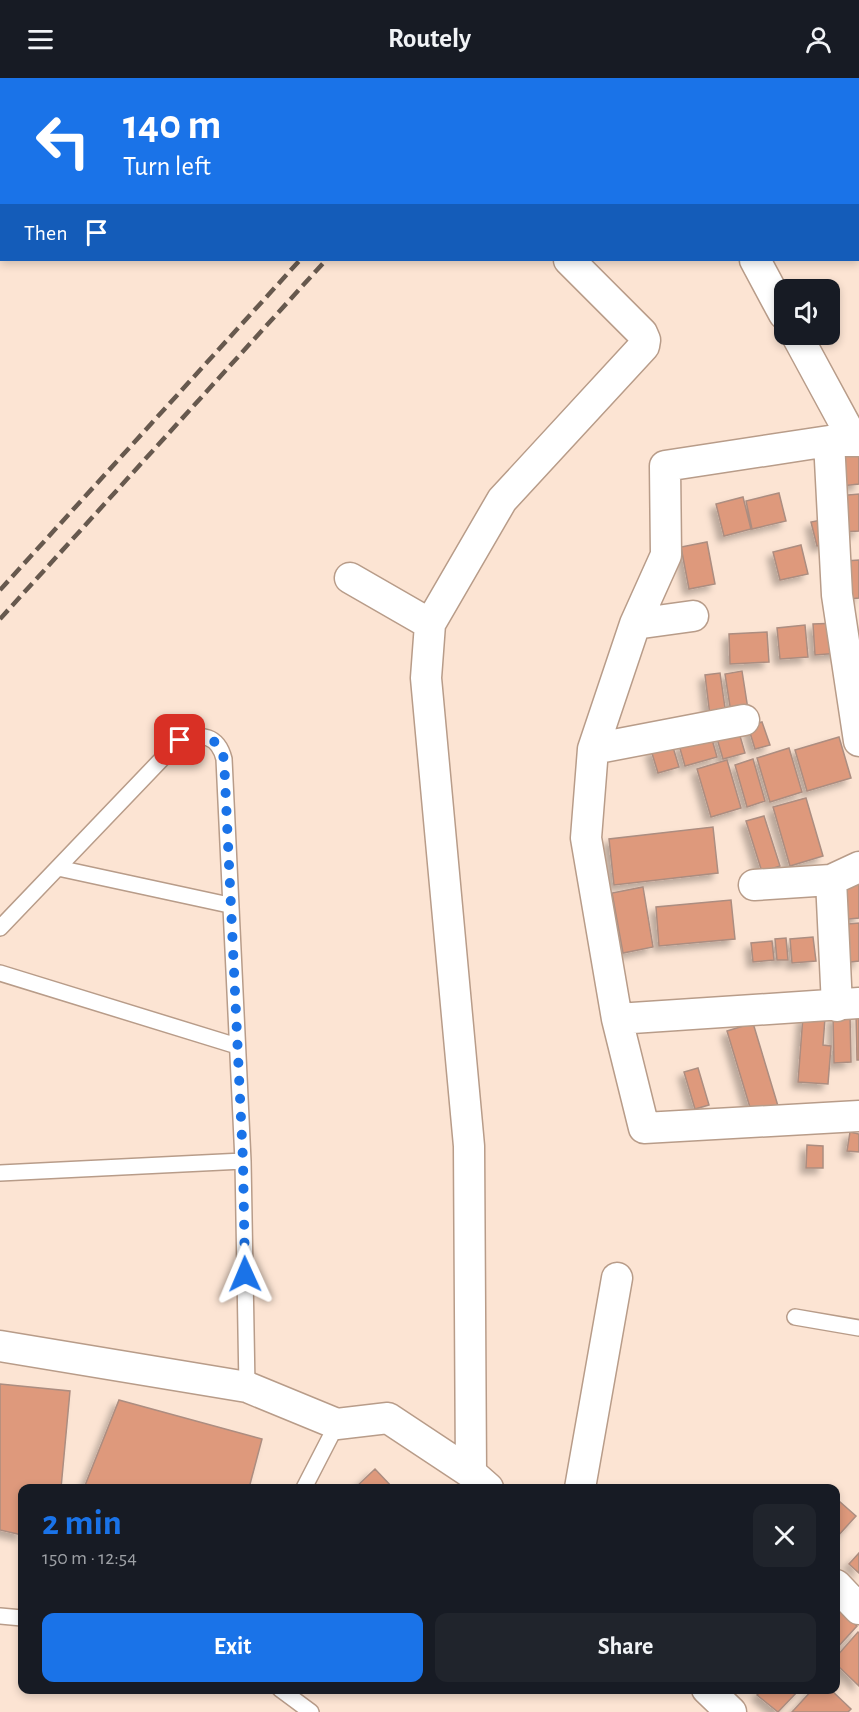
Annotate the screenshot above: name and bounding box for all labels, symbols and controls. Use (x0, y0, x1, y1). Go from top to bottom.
icon: menu (24, 23, 57, 56)
icon: person (802, 23, 835, 56)
text: Routely (388, 25, 471, 52)
icon: left (24, 102, 102, 180)
text: 140 m (123, 104, 221, 146)
text: Turn left (123, 153, 211, 180)
icon: arrive (80, 216, 113, 249)
text: Then (24, 222, 68, 244)
map controls (774, 279, 840, 345)
button: sound (774, 279, 840, 345)
pin (154, 714, 205, 765)
icon: arrive (163, 723, 196, 756)
position arrow (213, 1242, 277, 1306)
button: close (753, 1504, 816, 1567)
text: 2 min (42, 1505, 122, 1541)
text: 150 m · 12:54 (42, 1548, 137, 1568)
button: Exit (42, 1613, 423, 1682)
button: Share (435, 1613, 816, 1682)

